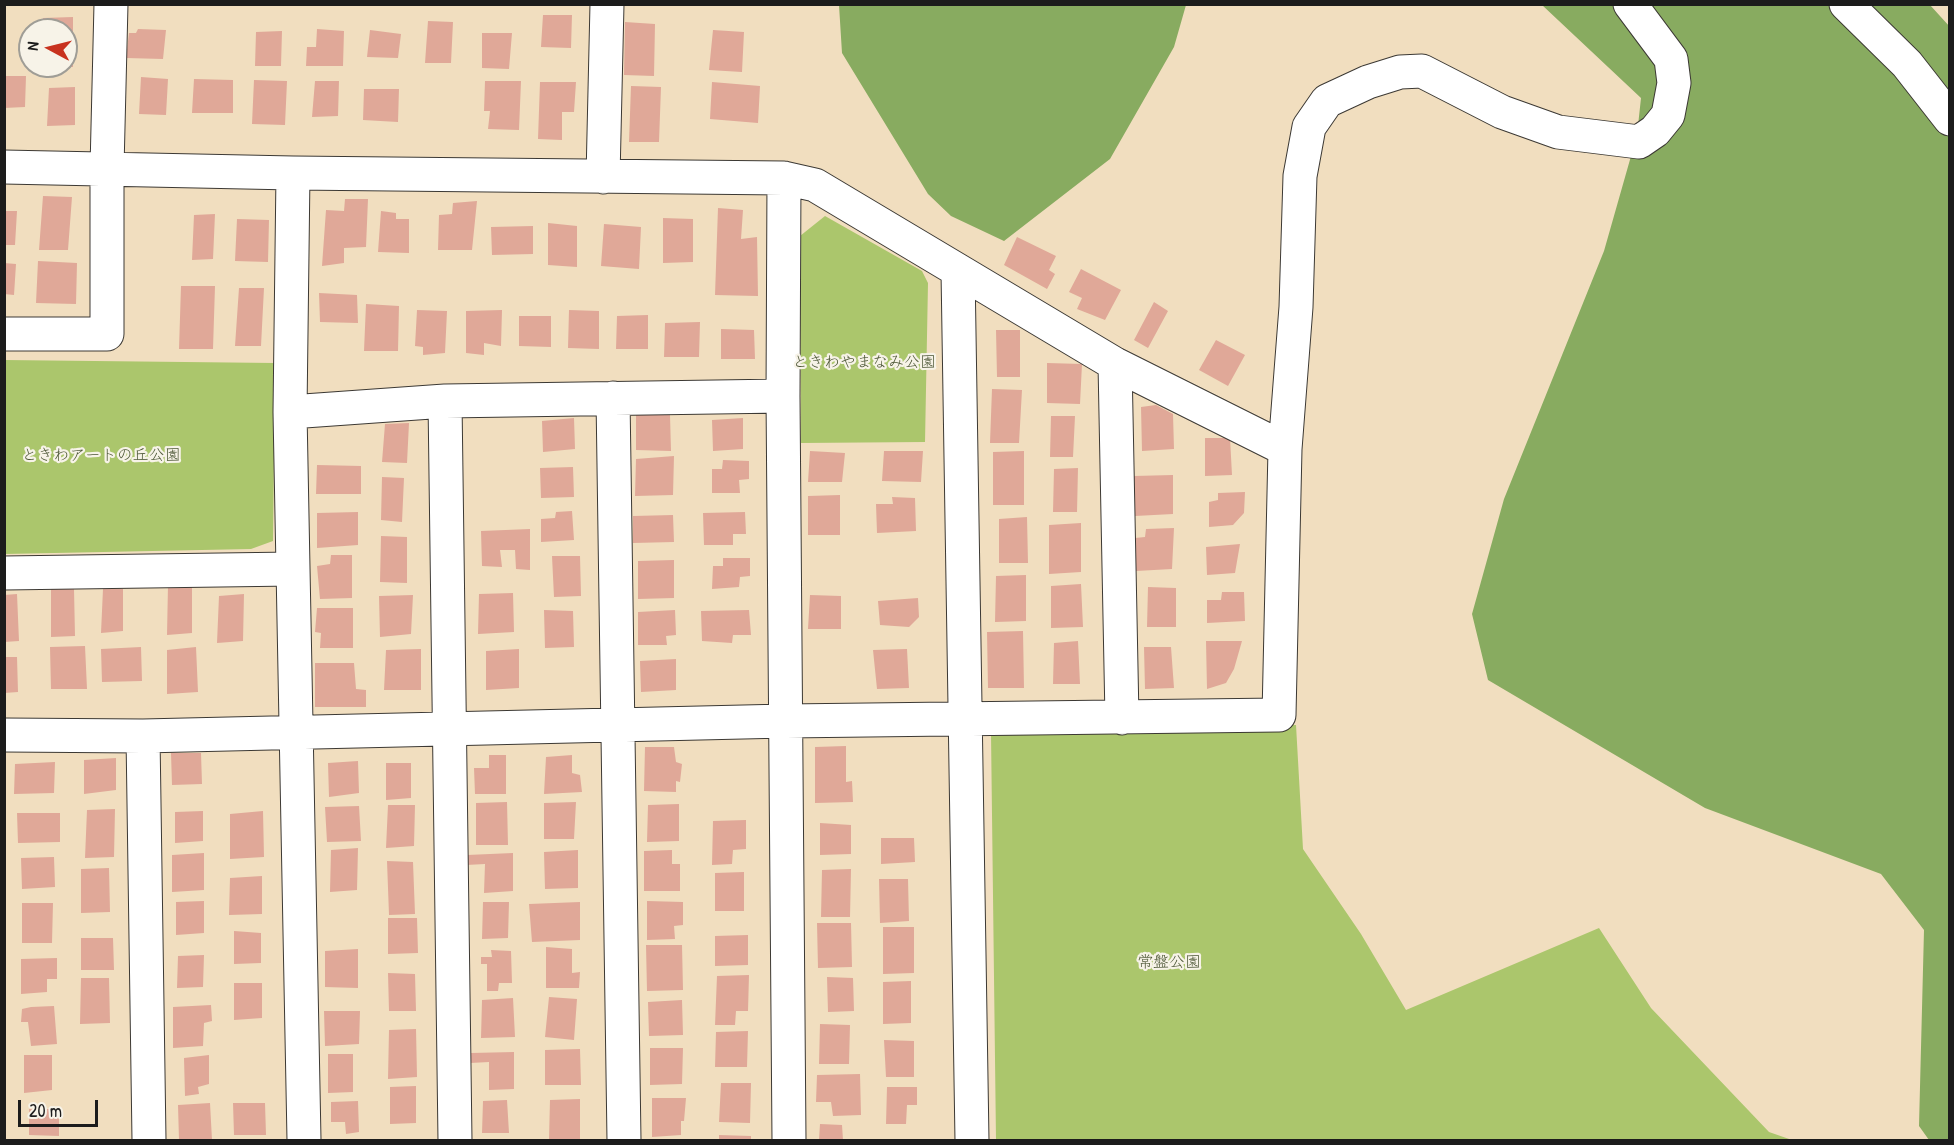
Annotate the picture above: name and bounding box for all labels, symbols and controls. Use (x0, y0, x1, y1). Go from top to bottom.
north arrow (18, 18, 78, 78)
text: N (21, 40, 44, 52)
park label: ときわやまなみ公園 (792, 353, 936, 373)
park label: ときわアートの丘公園 (21, 446, 181, 466)
park label: 常盤公園 (1137, 953, 1201, 973)
scale bar (21, 1088, 100, 1126)
text: 20 m (29, 1098, 62, 1123)

